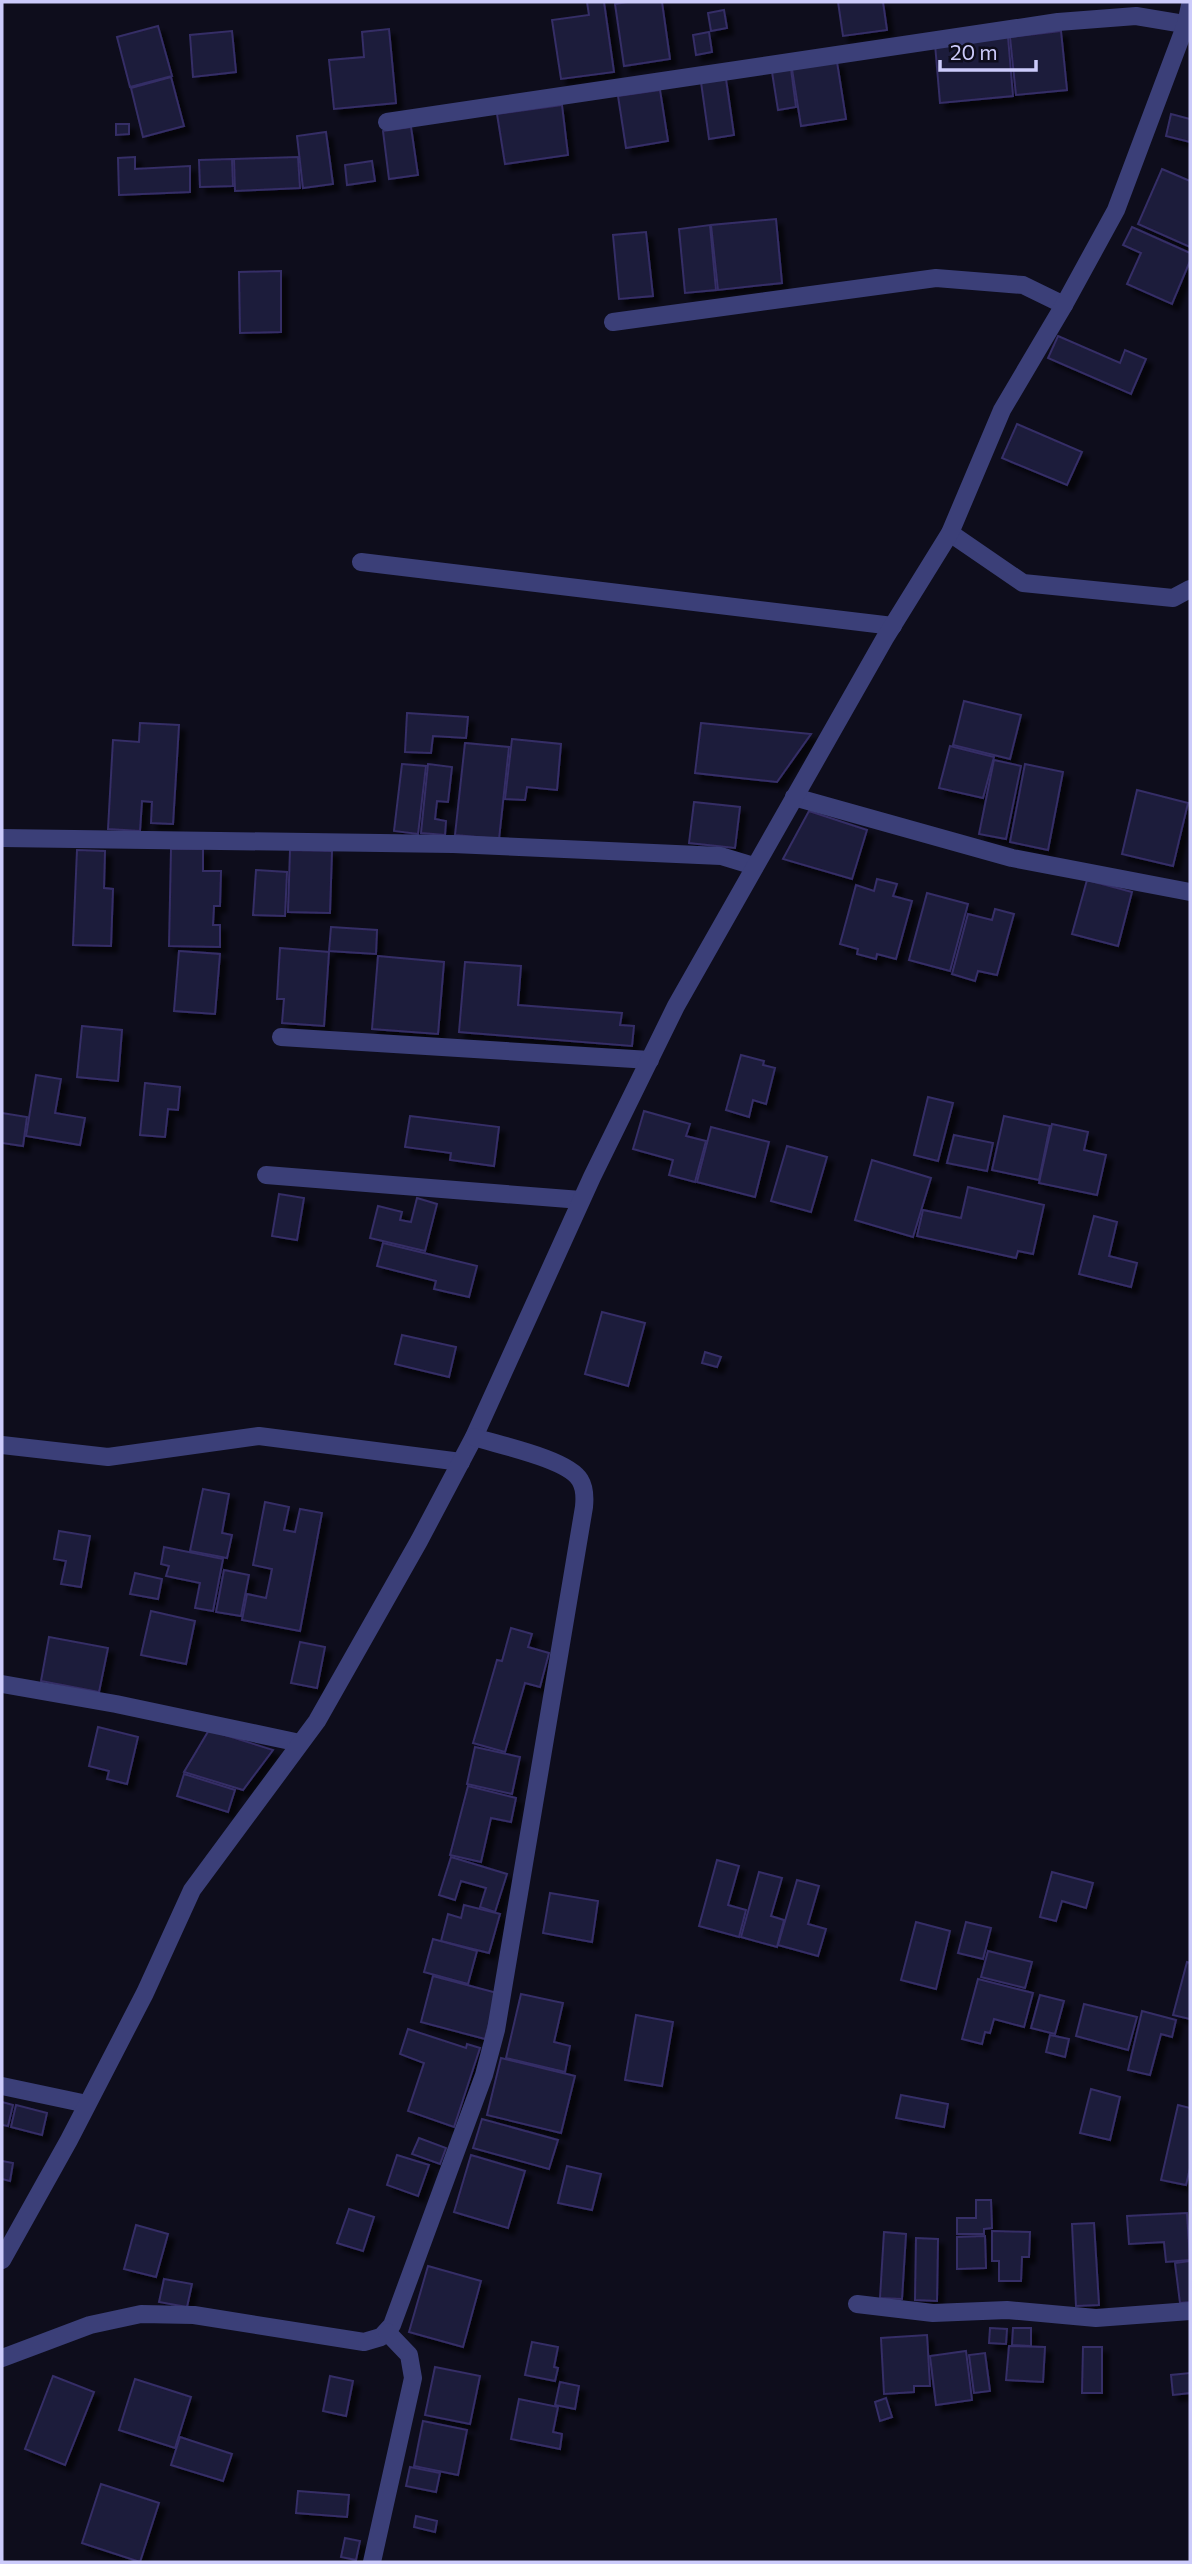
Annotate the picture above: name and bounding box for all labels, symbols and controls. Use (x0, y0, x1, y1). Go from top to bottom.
scale bar (940, 28, 1036, 72)
text: 20 m (950, 39, 998, 64)

